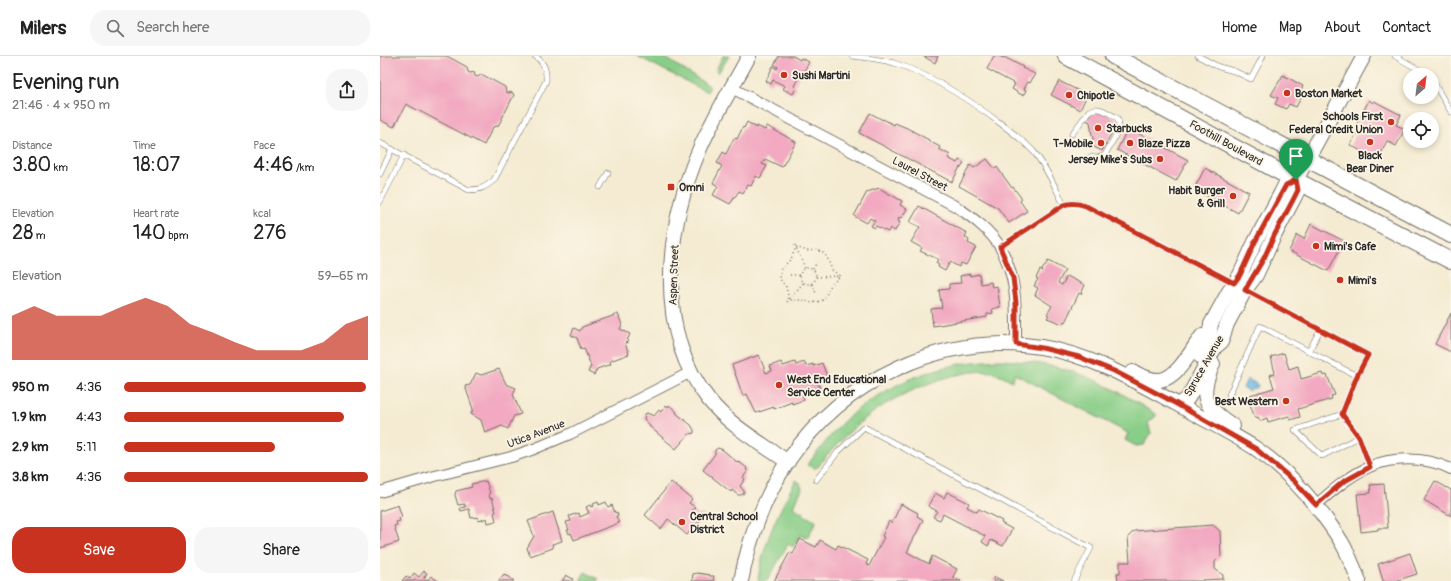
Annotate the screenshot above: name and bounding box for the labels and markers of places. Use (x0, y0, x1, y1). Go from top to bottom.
place label: Sushi Martini (792, 69, 850, 82)
marker: Sushi Martini (779, 70, 789, 80)
place label: Boston Market (1295, 87, 1363, 100)
marker: Boston Market (1282, 88, 1292, 98)
place label: Chipotle (1077, 89, 1115, 102)
marker: Chipotle (1064, 90, 1074, 100)
place label: Schools First Federal Credit Union (1289, 110, 1384, 136)
marker: Schools First Federal Credit Union (1386, 117, 1396, 127)
place label: Starbucks (1106, 122, 1152, 135)
marker: Starbucks (1093, 123, 1103, 133)
place label: T-Mobile (1052, 137, 1094, 150)
place label: Blaze Pizza (1138, 137, 1190, 150)
marker: Black Bear Diner (1365, 137, 1375, 147)
marker: T-Mobile (1096, 138, 1106, 148)
marker: Blaze Pizza (1125, 138, 1135, 148)
pin (1279, 139, 1313, 180)
place label: Black Bear Diner (1346, 149, 1395, 175)
place label: Jersey Mike's Subs (1068, 153, 1152, 166)
marker: Jersey Mike's Subs (1155, 154, 1165, 164)
place label: Omni (679, 181, 704, 194)
marker: Omni (666, 182, 676, 192)
place label: Habit Burger & Grill (1168, 184, 1226, 210)
marker: Habit Burger & Grill (1228, 191, 1238, 201)
place label: Mimi's Cafe (1324, 240, 1377, 253)
marker: Mimi's Cafe (1311, 241, 1321, 251)
place label: Mimi's (1348, 274, 1377, 287)
marker: Mimi's (1335, 275, 1345, 285)
place label: West End Educational Service Center (787, 373, 887, 399)
marker: West End Educational Service Center (774, 380, 784, 390)
place label: Best Western (1215, 395, 1278, 408)
marker: Best Western (1281, 396, 1291, 406)
place label: Central School District (690, 510, 759, 536)
marker: Central School District (677, 517, 687, 527)

